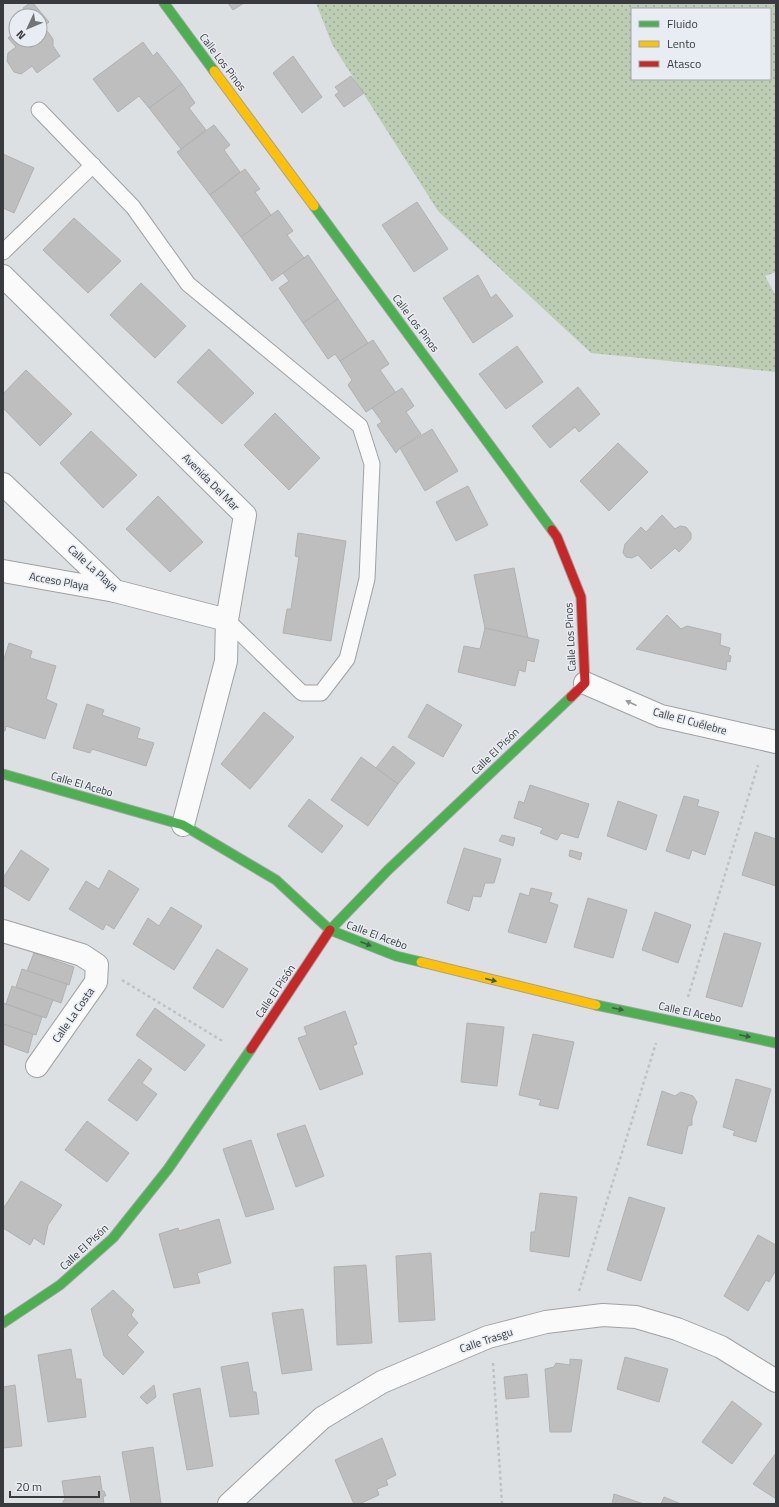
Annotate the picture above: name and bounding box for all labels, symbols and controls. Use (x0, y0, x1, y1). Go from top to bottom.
north arrow (8, 8, 48, 48)
legend (631, 8, 771, 80)
text: Fluido (667, 14, 698, 33)
text: N (12, 27, 29, 43)
street label: Calle Los Pinos (196, 30, 250, 94)
text: Lento (667, 34, 696, 53)
text: Atasco (667, 54, 701, 73)
street label: Calle Los Pinos (389, 291, 443, 355)
street label: Avenida Del Mar (179, 450, 243, 514)
street label: Calle La Playa (64, 541, 122, 595)
street label: Acceso Playa (28, 568, 90, 594)
street label: Calle Los Pinos (560, 602, 580, 672)
one-way arrow (625, 700, 636, 706)
street label: Calle El Cuélebre (651, 703, 729, 739)
street label: Calle El Pisón (467, 724, 523, 778)
street label: Calle El Acebo (49, 767, 115, 801)
street label: Calle El Acebo (344, 917, 410, 954)
one-way arrow (361, 942, 373, 948)
street label: Calle El Pisón (251, 961, 299, 1021)
one-way arrow (485, 977, 497, 983)
street label: Calle La Costa (48, 984, 98, 1046)
street label: Calle El Acebo (657, 998, 723, 1027)
one-way arrow (611, 1007, 624, 1013)
one-way arrow (739, 1034, 751, 1040)
street label: Calle El Pisón (56, 1220, 112, 1274)
street label: Calle Trasgu (457, 1323, 515, 1357)
scale bar (10, 1473, 99, 1499)
text: 20 m (16, 1477, 42, 1496)

